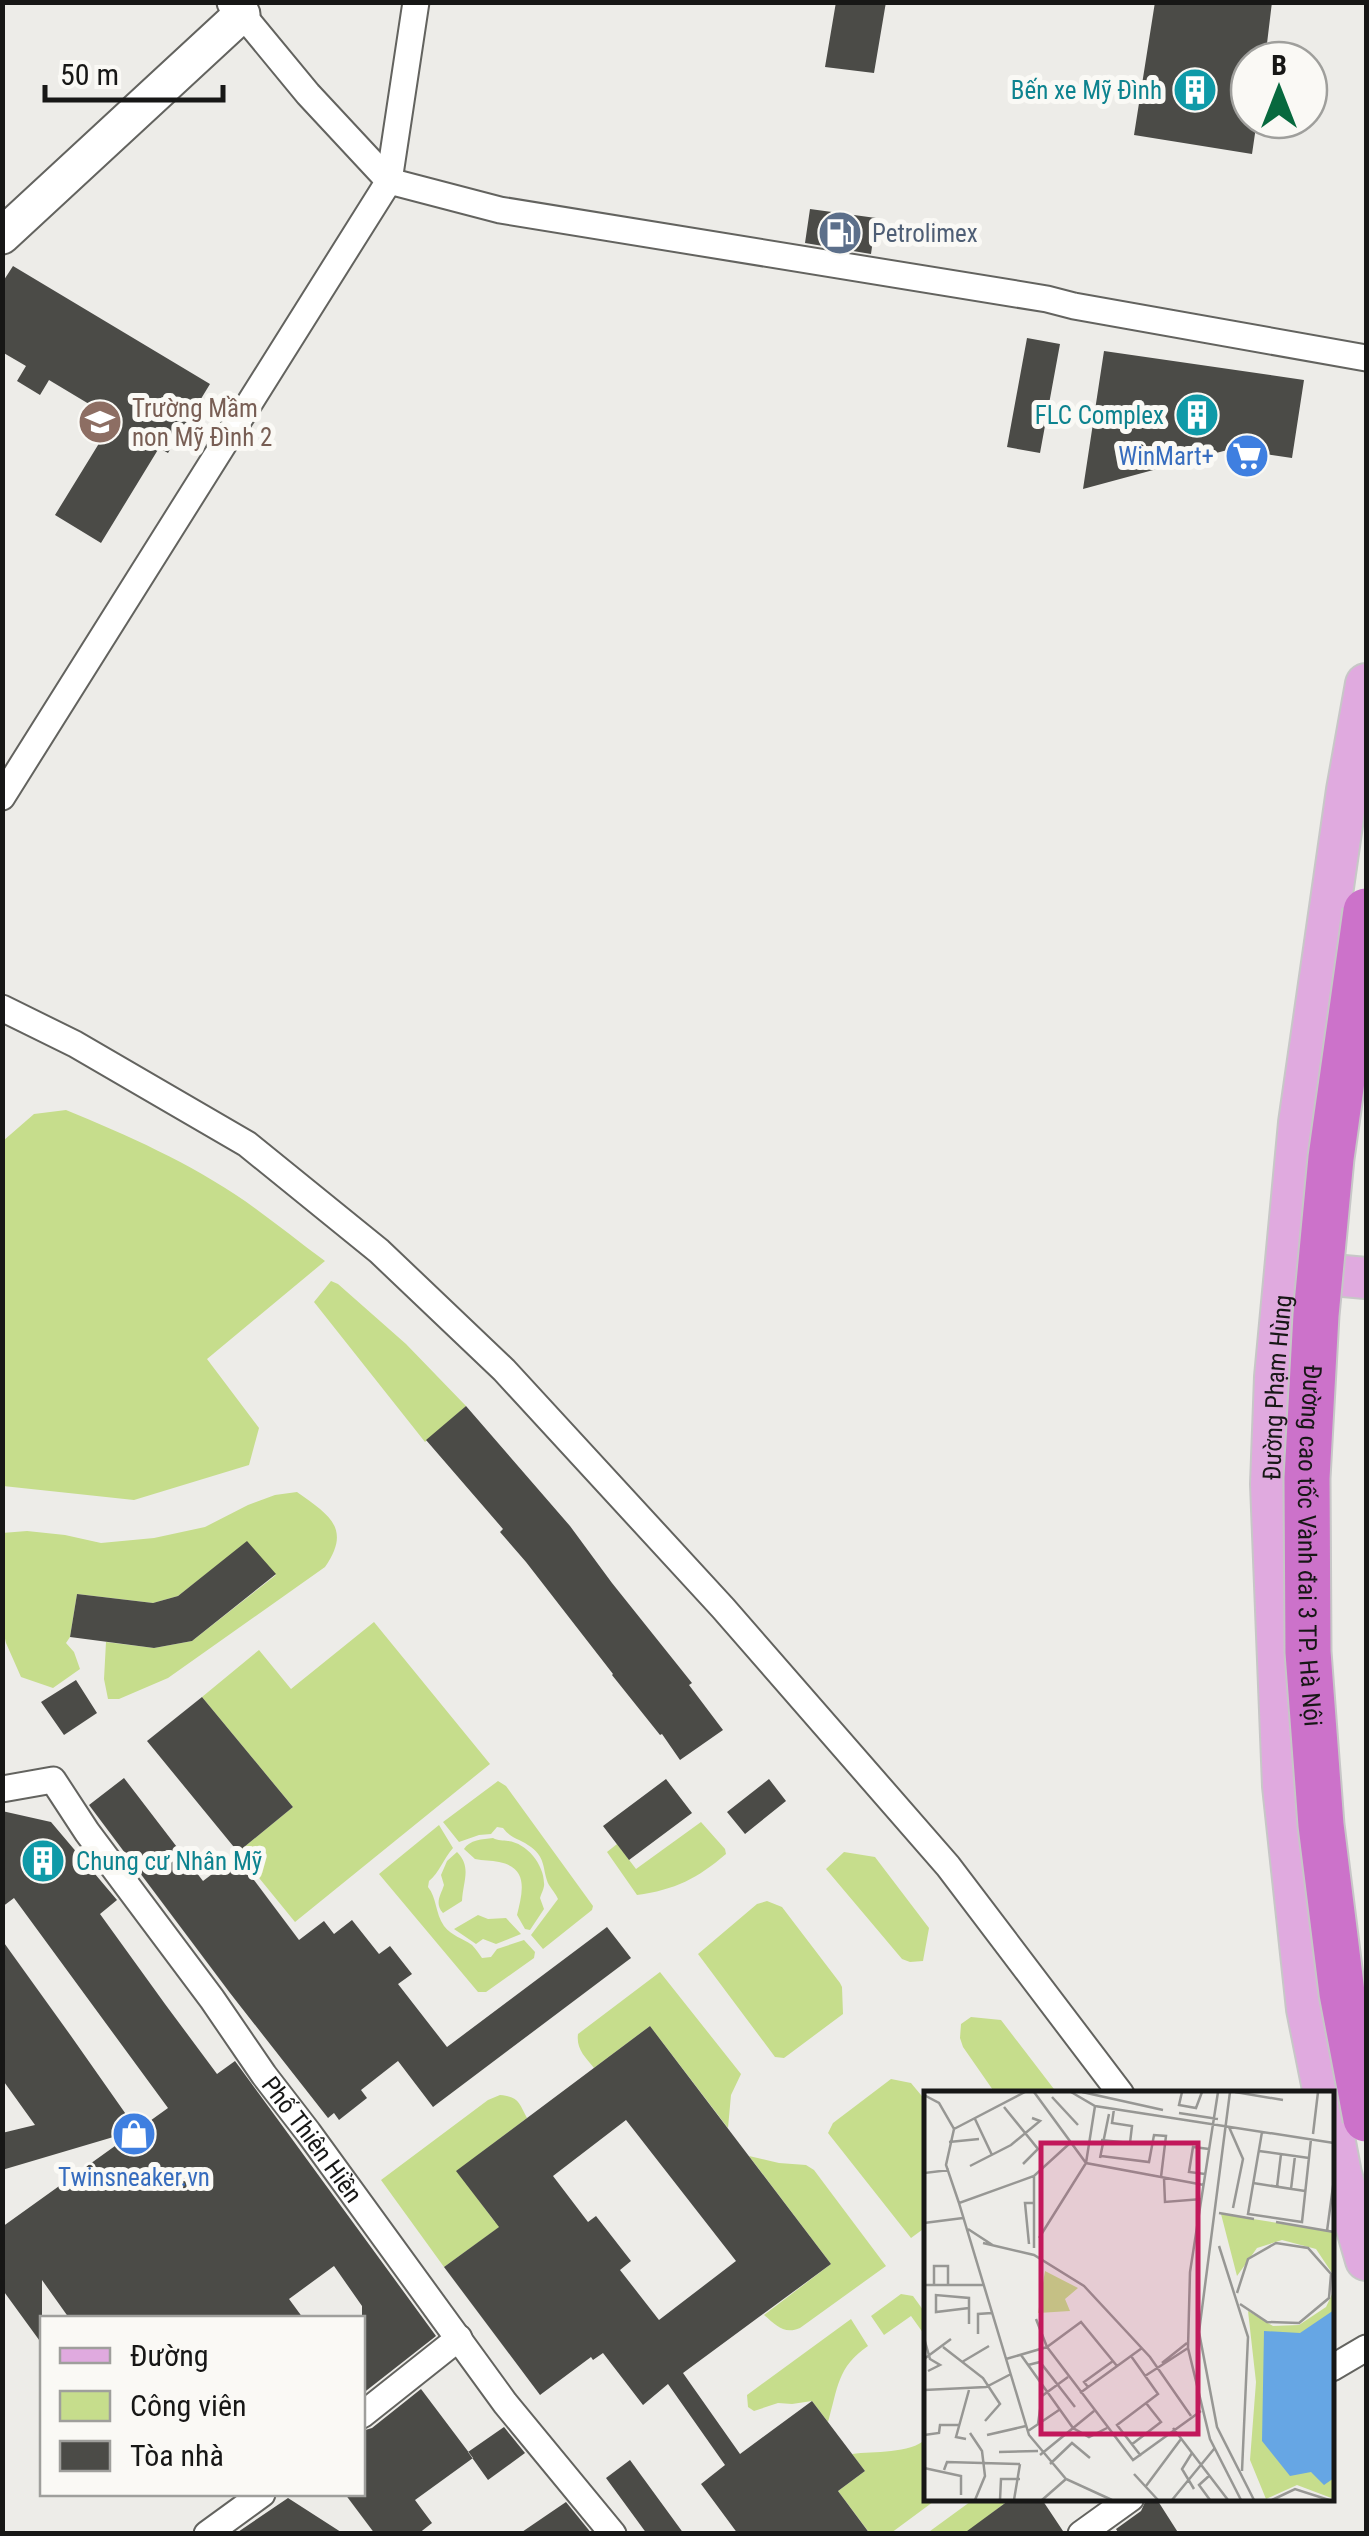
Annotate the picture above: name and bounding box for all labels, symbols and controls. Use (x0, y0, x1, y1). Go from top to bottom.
scale bar (45, 40, 222, 102)
north arrow (1229, 40, 1329, 140)
text: B (1271, 49, 1287, 82)
text: 50 m (60, 57, 119, 92)
building icon: Bến xe Mỹ Đình (1172, 67, 1218, 113)
place label: Bến xe Mỹ Đình (1011, 76, 1162, 105)
fuel station icon: Petrolimex (817, 210, 863, 256)
place label: Petrolimex (872, 219, 978, 248)
building icon: FLC Complex (1174, 392, 1220, 438)
place label: Trường Mầm non Mỹ Đình 2 (132, 394, 272, 452)
school or university icon: Trường Mầm non Mỹ Đình 2 (77, 399, 123, 445)
place label: FLC Complex (1035, 401, 1164, 430)
supermarket icon: WinMart+ (1224, 433, 1270, 479)
place label: WinMart+ (1118, 442, 1214, 471)
street label: Đường Phạm Hùng (1257, 1293, 1297, 1481)
street label: Đường cao tốc Vành đai 3 TP. Hà Nội (1292, 1364, 1328, 1727)
building icon: Chung cư Nhân Mỹ (20, 1838, 66, 1884)
place label: Chung cư Nhân Mỹ (76, 1847, 262, 1876)
street label: Phố Thiên Hiền (256, 2071, 369, 2208)
inset map (924, 2091, 1334, 2501)
shop icon: Twinsneaker.vn (111, 2111, 157, 2157)
place label: Twinsneaker.vn (58, 2163, 210, 2192)
legend (40, 2316, 365, 2496)
text: Đường (130, 2338, 209, 2373)
text: Công viên (130, 2388, 247, 2423)
text: Tòa nhà (130, 2438, 224, 2473)

